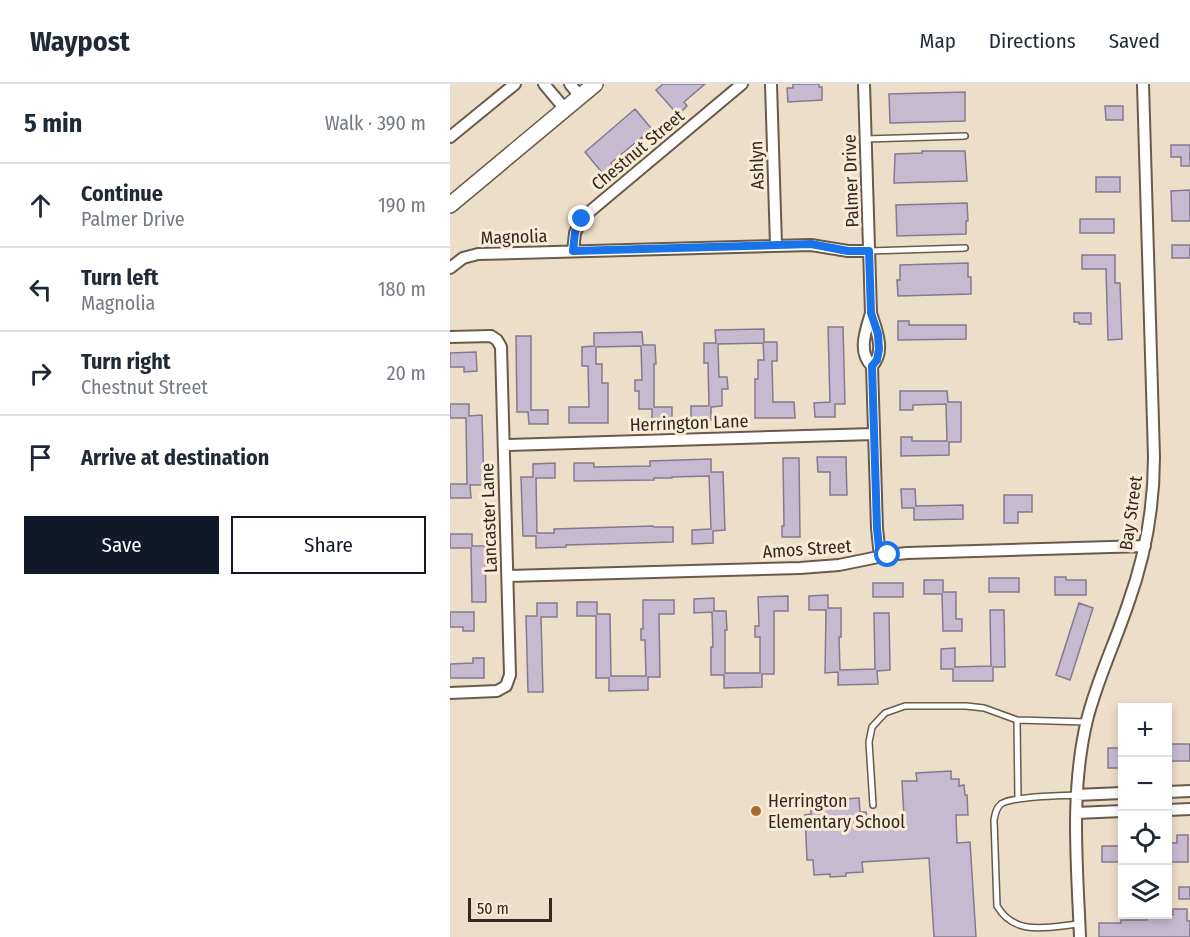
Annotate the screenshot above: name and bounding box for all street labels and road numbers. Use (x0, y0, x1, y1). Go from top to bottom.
street label: Chestnut Street (587, 105, 689, 195)
street label: Palmer Drive (838, 134, 864, 228)
street label: Ashlyn (745, 140, 769, 190)
street label: Magnolia (480, 225, 548, 249)
street label: Herrington Lane (629, 410, 749, 436)
street label: Lancaster Lane (476, 462, 502, 573)
street label: Bay Street (1115, 474, 1147, 552)
street label: Amos Street (762, 535, 852, 563)

